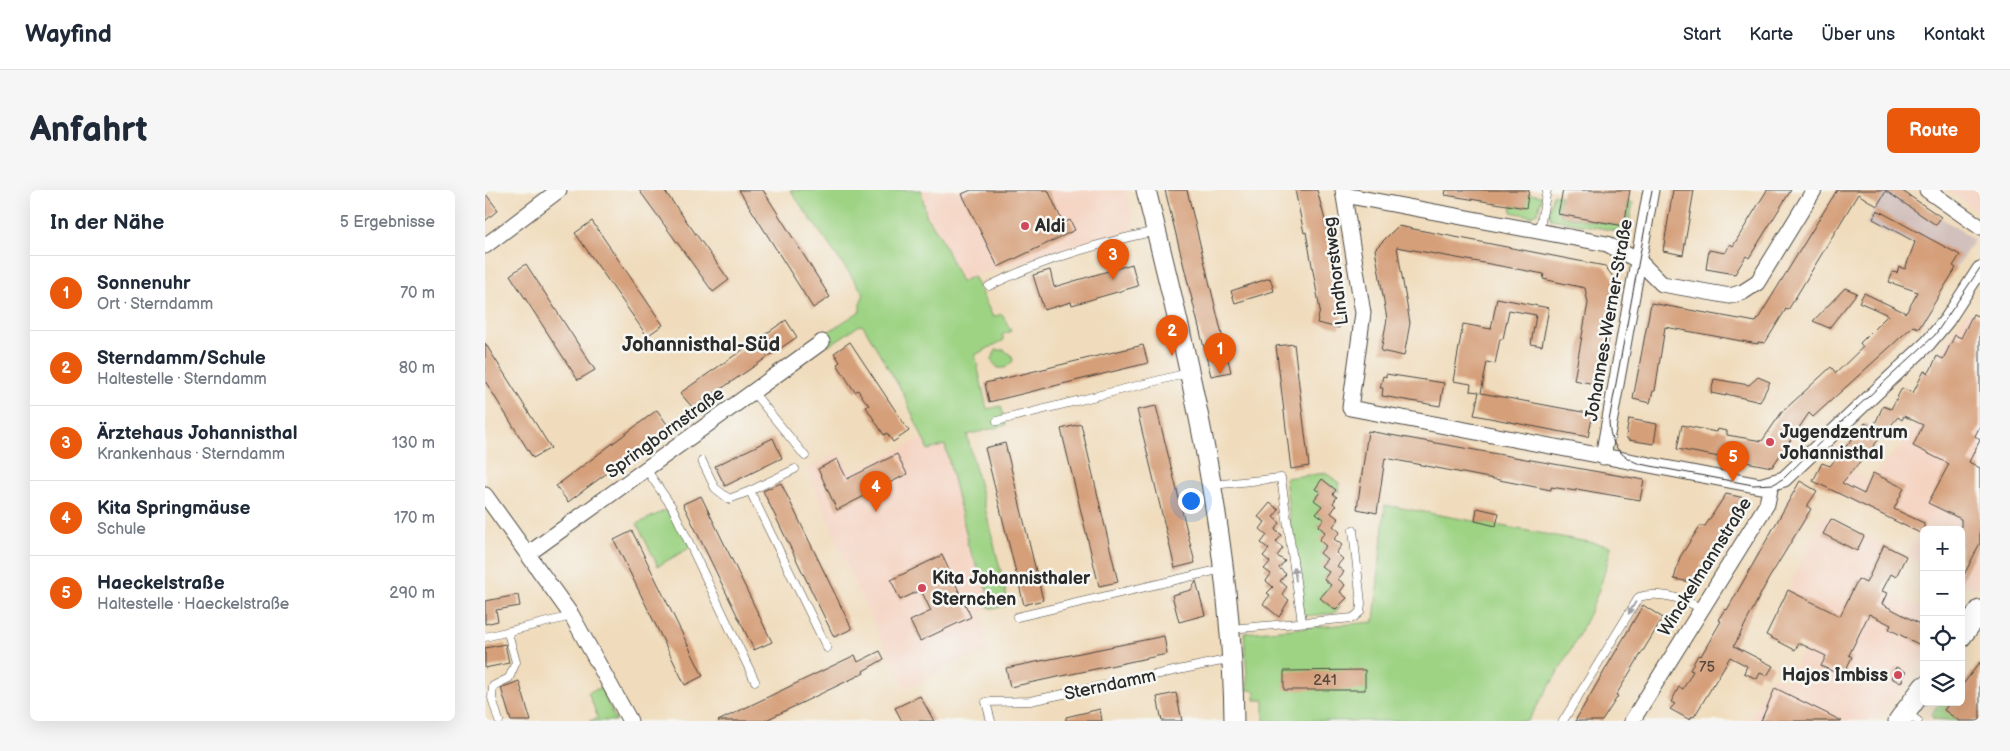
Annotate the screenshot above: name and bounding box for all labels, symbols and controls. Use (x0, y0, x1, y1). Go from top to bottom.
text: Wayfind (25, 20, 112, 49)
text: Start (1683, 24, 1721, 45)
text: Karte (1749, 24, 1793, 45)
text: Über uns (1821, 24, 1895, 45)
text: Kontakt (1923, 24, 1985, 45)
button: Route (1887, 108, 1980, 153)
text: Anfahrt (30, 109, 148, 152)
text: In der Nähe (50, 210, 164, 235)
text: 5 Ergebnisse (340, 213, 435, 232)
place label: Aldi (1034, 216, 1065, 237)
street label: Lindhorstweg (1319, 216, 1353, 326)
street label: Johannes-Werner-Straße (1581, 217, 1637, 423)
marker: Aldi (1019, 220, 1031, 232)
pin: 3 (1097, 239, 1129, 280)
text: Sonnenuhr (97, 272, 191, 295)
text: 1 (63, 284, 69, 303)
text: 70 m (400, 284, 435, 303)
text: Ort · Sterndamm (97, 295, 213, 314)
pin: 2 (1156, 315, 1188, 356)
district label: Johannisthal-Süd (622, 333, 780, 357)
pin: 1 (1204, 333, 1236, 374)
text: Sterndamm/Schule (97, 347, 266, 370)
text: 2 (61, 359, 71, 378)
text: 80 m (399, 359, 435, 378)
text: Haltestelle · Sterndamm (97, 370, 267, 389)
street label: Springbornstraße (602, 383, 728, 483)
text: Ärztehaus Johannisthal (97, 422, 298, 445)
place label: Jugendzentrum Johannisthal (1780, 422, 1908, 464)
text: 3 (61, 434, 71, 453)
text: 130 m (392, 434, 435, 453)
marker: Jugendzentrum Johannisthal (1764, 436, 1776, 448)
pin: 5 (1717, 441, 1749, 482)
text: Krankenhaus · Sterndamm (97, 445, 285, 464)
pin: 4 (860, 471, 892, 512)
your location (1178, 488, 1204, 514)
street label: Winckelmannstraße (1654, 494, 1756, 640)
text: Kita Springmäuse (97, 497, 250, 520)
text: 4 (61, 509, 71, 528)
text: 170 m (394, 509, 435, 528)
text: Schule (97, 520, 146, 539)
map controls (1920, 526, 1965, 706)
button: + (1920, 526, 1965, 571)
one-way arrow (1291, 565, 1299, 581)
place label: Kita Johannisthaler Sternchen (932, 568, 1091, 610)
button: − (1920, 571, 1965, 616)
text: Haeckelstraße (97, 572, 225, 595)
marker: Kita Johannisthaler Sternchen (916, 582, 928, 594)
text: 5 (61, 584, 71, 603)
text: 290 m (389, 584, 435, 603)
text: Haltestelle · Haeckelstraße (97, 595, 289, 614)
one-way arrow (1627, 602, 1636, 615)
button: locate (1920, 616, 1965, 661)
house number: 75 (1699, 658, 1715, 677)
button: layers (1920, 661, 1965, 706)
street label: Sterndamm (1062, 665, 1158, 705)
place label: Hajos Imbiss (1782, 665, 1888, 686)
marker: Hajos Imbiss (1892, 669, 1904, 681)
house number: 241 (1313, 671, 1337, 690)

